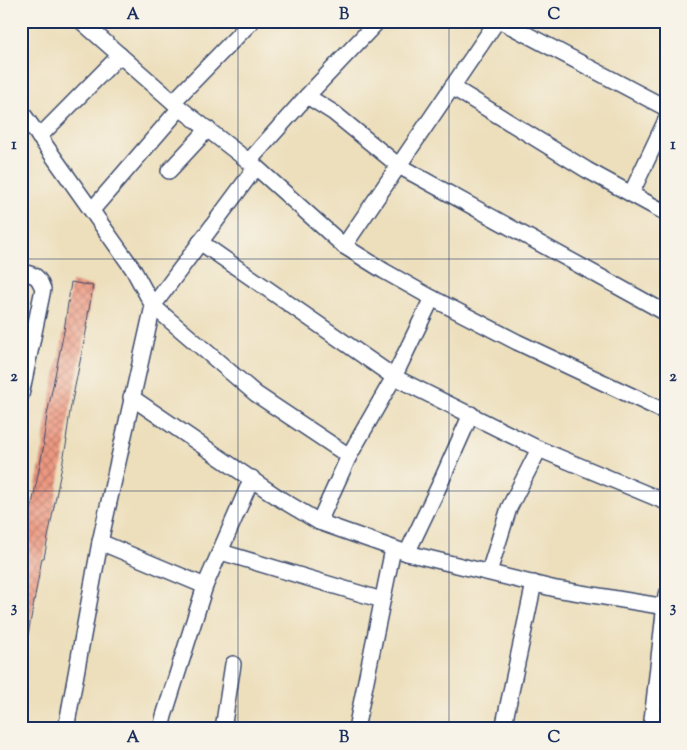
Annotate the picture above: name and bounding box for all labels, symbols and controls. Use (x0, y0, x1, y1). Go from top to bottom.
text: A (127, 4, 140, 27)
text: B (339, 4, 349, 27)
text: C (548, 4, 561, 27)
text: 1 (11, 134, 17, 157)
text: 1 (670, 134, 676, 157)
text: 2 (10, 366, 18, 389)
text: 2 (669, 366, 677, 389)
text: 3 (11, 597, 18, 620)
text: 3 (670, 597, 677, 620)
text: A (127, 727, 140, 750)
text: B (339, 727, 349, 750)
text: C (548, 727, 561, 750)

